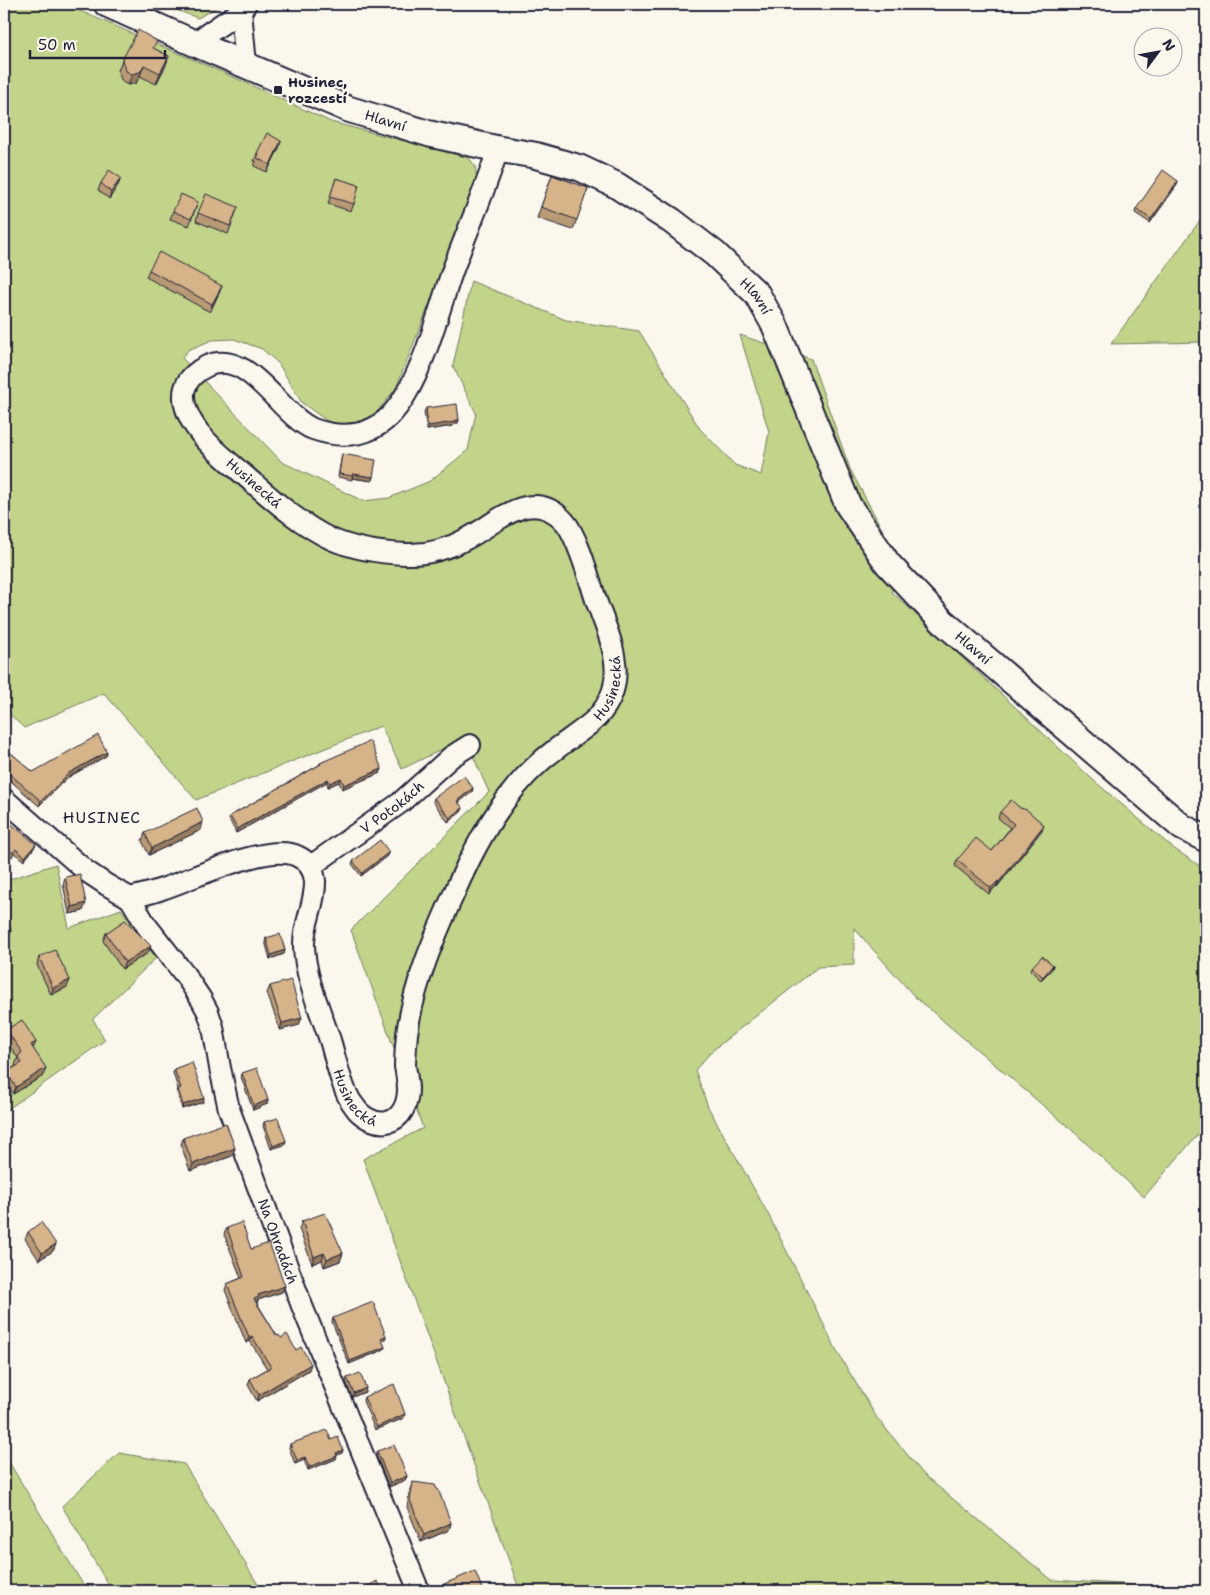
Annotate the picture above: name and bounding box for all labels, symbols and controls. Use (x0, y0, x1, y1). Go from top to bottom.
scale bar (30, 28, 165, 60)
north arrow (1132, 28, 1182, 78)
text: 50 m (38, 35, 76, 55)
text: N (1158, 36, 1180, 55)
place label: Husinec, rozcestí (288, 73, 347, 107)
marker: Husinec, rozcestí (272, 84, 284, 96)
street label: Hlavní (362, 106, 408, 135)
street label: Hlavní (736, 273, 776, 318)
street label: Husinecká (222, 454, 286, 512)
street label: Hlavní (951, 627, 995, 668)
street label: Husinecká (589, 655, 625, 725)
street label: V Potokách (356, 777, 428, 838)
district label: HUSINEC (63, 807, 141, 828)
street label: Husinecká (329, 1067, 380, 1130)
street label: Na Ohradách (254, 1196, 302, 1287)

